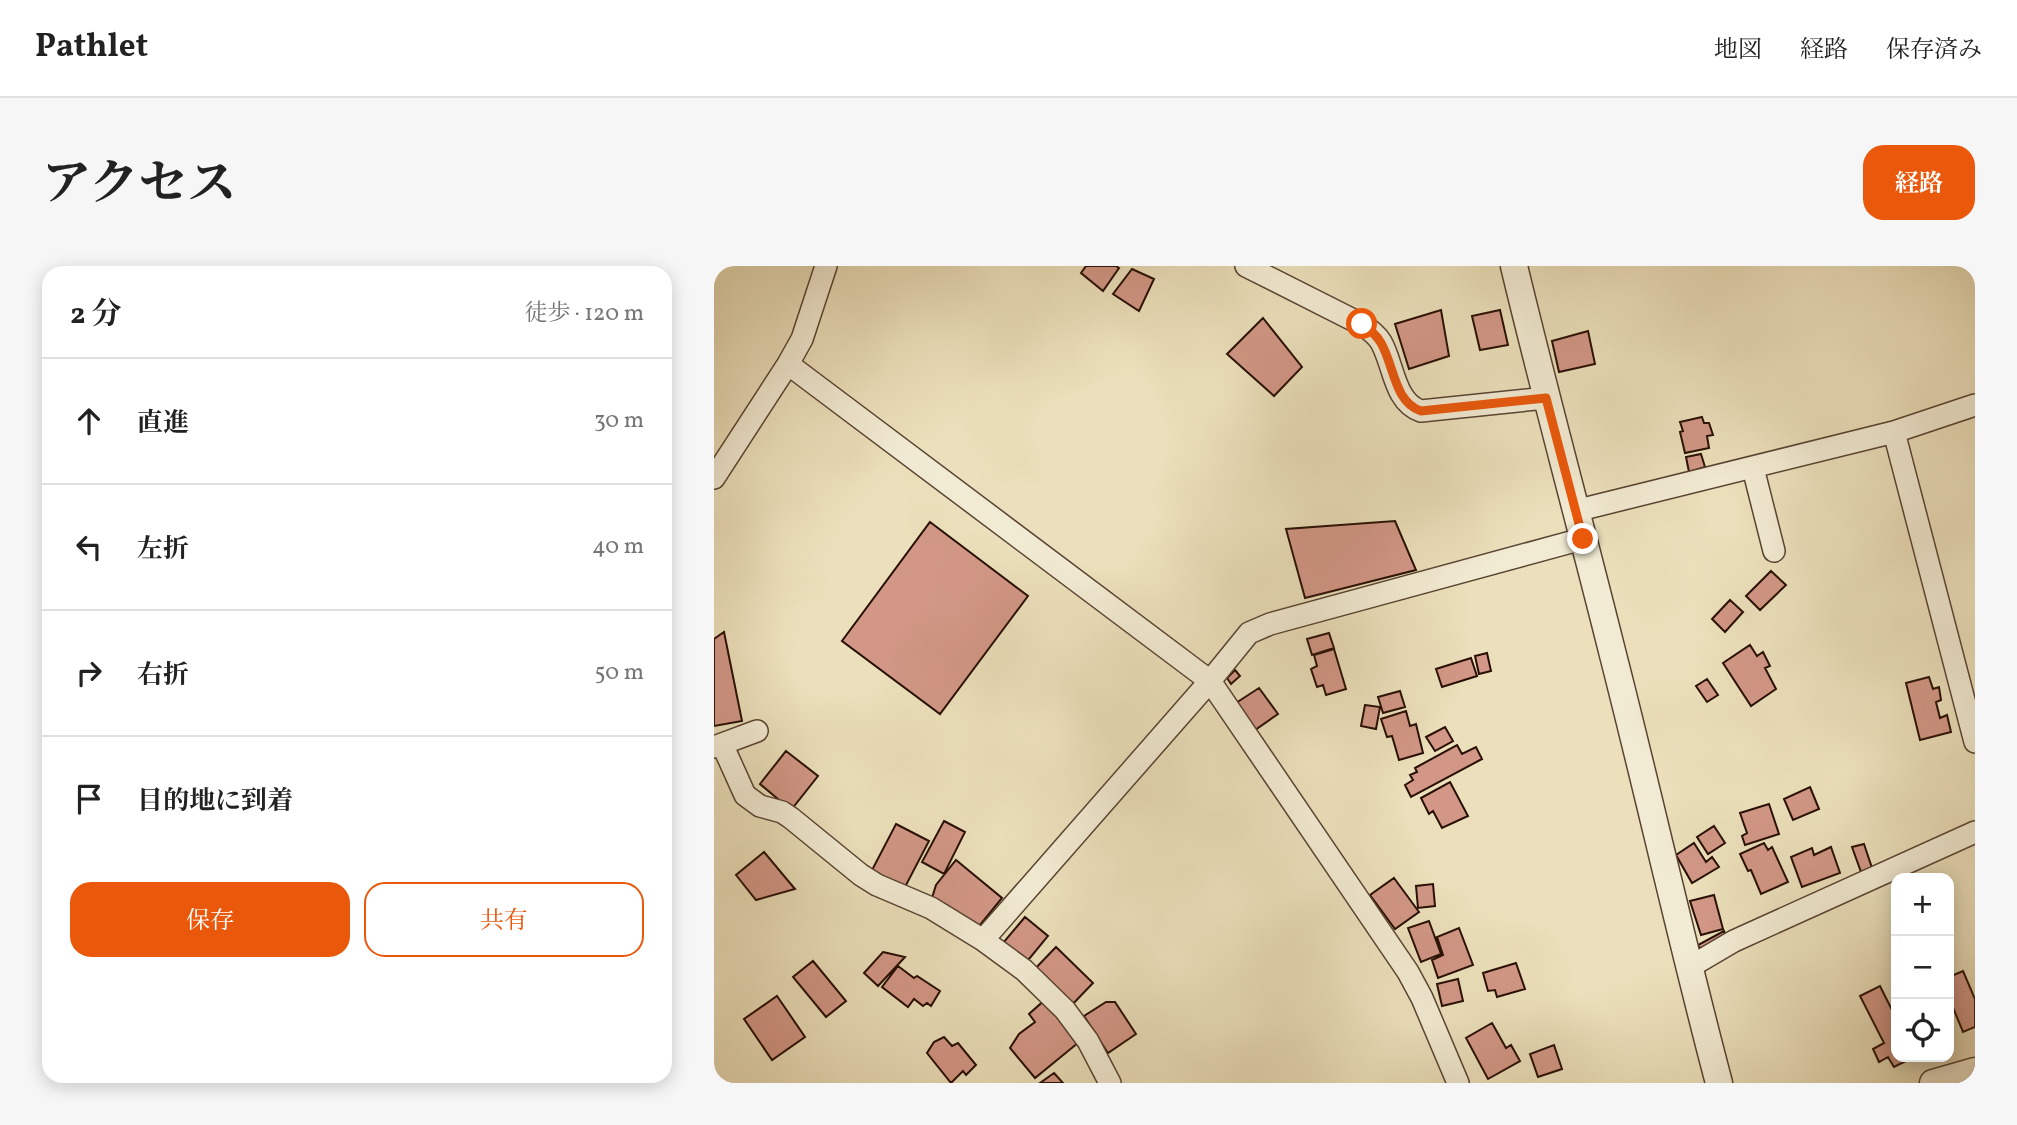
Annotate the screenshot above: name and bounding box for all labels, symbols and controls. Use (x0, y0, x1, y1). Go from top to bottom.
text: Pathlet (35, 25, 148, 71)
text: 地図 (1714, 34, 1762, 68)
text: 経路 (1800, 34, 1848, 68)
text: 保存済み (1886, 34, 1982, 68)
button: 経路 (1863, 145, 1975, 220)
text: アクセス (42, 152, 237, 221)
text: 2 分 (70, 294, 122, 336)
text: 徒歩 · 120 m (524, 298, 644, 330)
route start (1346, 308, 1377, 339)
icon: ahead (70, 402, 108, 440)
text: 30 m (594, 405, 644, 437)
text: 直進 (137, 406, 189, 442)
route end (1567, 523, 1598, 554)
icon: left (70, 528, 108, 566)
text: 40 m (592, 531, 644, 563)
text: 左折 (137, 532, 189, 568)
icon: right (70, 654, 108, 692)
text: 50 m (595, 657, 644, 689)
text: 右折 (137, 658, 189, 694)
icon: arrive (70, 780, 108, 818)
text: 目的地に到着 (137, 784, 293, 820)
map controls (1891, 873, 1954, 1062)
button: + (1891, 873, 1954, 936)
button: 保存 (70, 882, 350, 957)
button: 共有 (364, 882, 644, 957)
button: − (1891, 936, 1954, 999)
button: locate (1891, 999, 1954, 1062)

